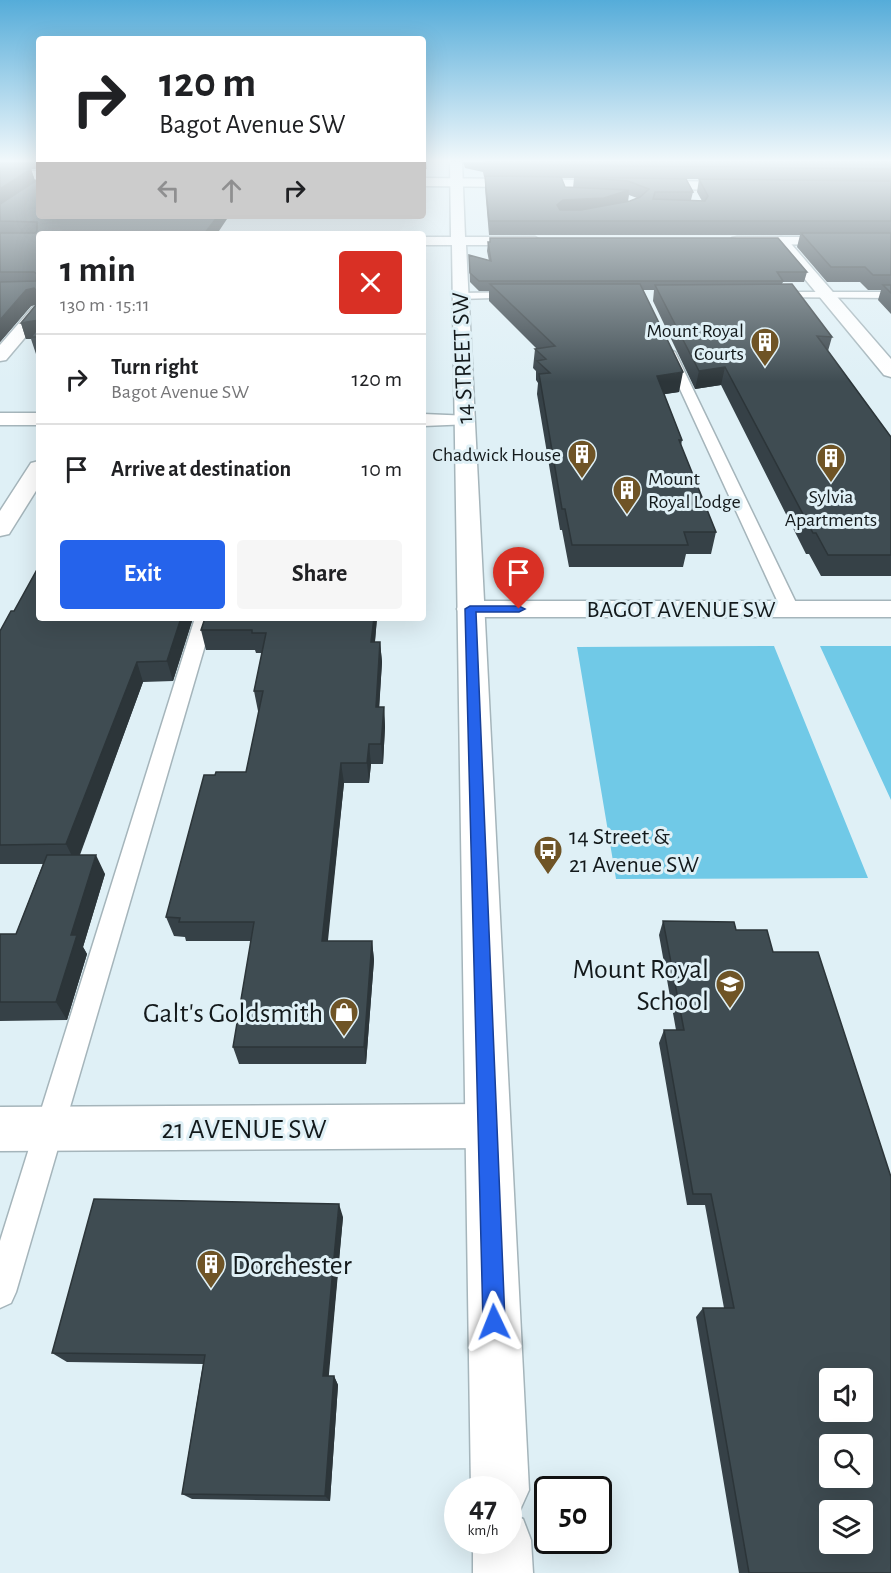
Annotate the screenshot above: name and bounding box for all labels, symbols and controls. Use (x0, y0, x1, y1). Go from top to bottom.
icon: right (60, 60, 138, 138)
text: 120 m (159, 62, 256, 104)
text: Bagot Avenue SW (159, 111, 345, 138)
icon: left (152, 174, 185, 207)
icon: ahead (215, 174, 248, 207)
icon: right (278, 174, 311, 207)
button: close (339, 251, 402, 314)
text: 1 min (60, 252, 136, 288)
street label: 14 STREET SW (449, 291, 477, 424)
text: 130 m · 15:11 (60, 295, 150, 315)
place label: Mount Royal Courts (646, 321, 744, 364)
building icon: Mount Royal Courts (749, 326, 781, 368)
text: Turn right (111, 356, 198, 378)
icon: right (60, 363, 93, 396)
text: 120 m (352, 368, 402, 390)
text: Bagot Avenue SW (111, 382, 249, 402)
building icon: Chadwick House (566, 438, 598, 480)
building icon: Sylvia Apartments (815, 442, 847, 484)
place label: Chadwick House (432, 445, 561, 465)
icon: arrive (60, 453, 93, 486)
text: Arrive at destination (111, 458, 291, 480)
text: 10 m (362, 458, 402, 480)
place label: Mount Royal Lodge (648, 469, 741, 512)
building icon: Mount Royal Lodge (611, 474, 643, 516)
place label: Sylvia Apartments (785, 487, 877, 530)
button: Exit (60, 540, 225, 609)
button: Share (237, 540, 402, 609)
pin (493, 547, 544, 609)
icon: arrive (502, 556, 535, 589)
street label: BAGOT AVENUE SW (587, 598, 776, 622)
place label: 14 Street & 21 Avenue SW (569, 825, 699, 877)
bus stop icon: 14 Street & 21 Avenue SW (532, 834, 564, 876)
place label: Mount Royal School (572, 956, 709, 1016)
school or university icon: Mount Royal School (714, 968, 746, 1010)
shop icon: Galt's Goldsmith (328, 996, 360, 1038)
place label: Galt's Goldsmith (143, 1000, 323, 1028)
street label: 21 AVENUE SW (162, 1116, 326, 1144)
building icon: Dorchester (195, 1248, 227, 1290)
place label: Dorchester (232, 1252, 352, 1280)
position arrow (462, 1290, 526, 1354)
map controls (819, 1368, 873, 1554)
button: sound (819, 1368, 873, 1422)
button: search (819, 1434, 873, 1488)
speed limit sign: 50 (534, 1476, 612, 1554)
text: 47 (469, 1493, 497, 1523)
button: layers (819, 1500, 873, 1554)
text: km/h (468, 1523, 498, 1538)

